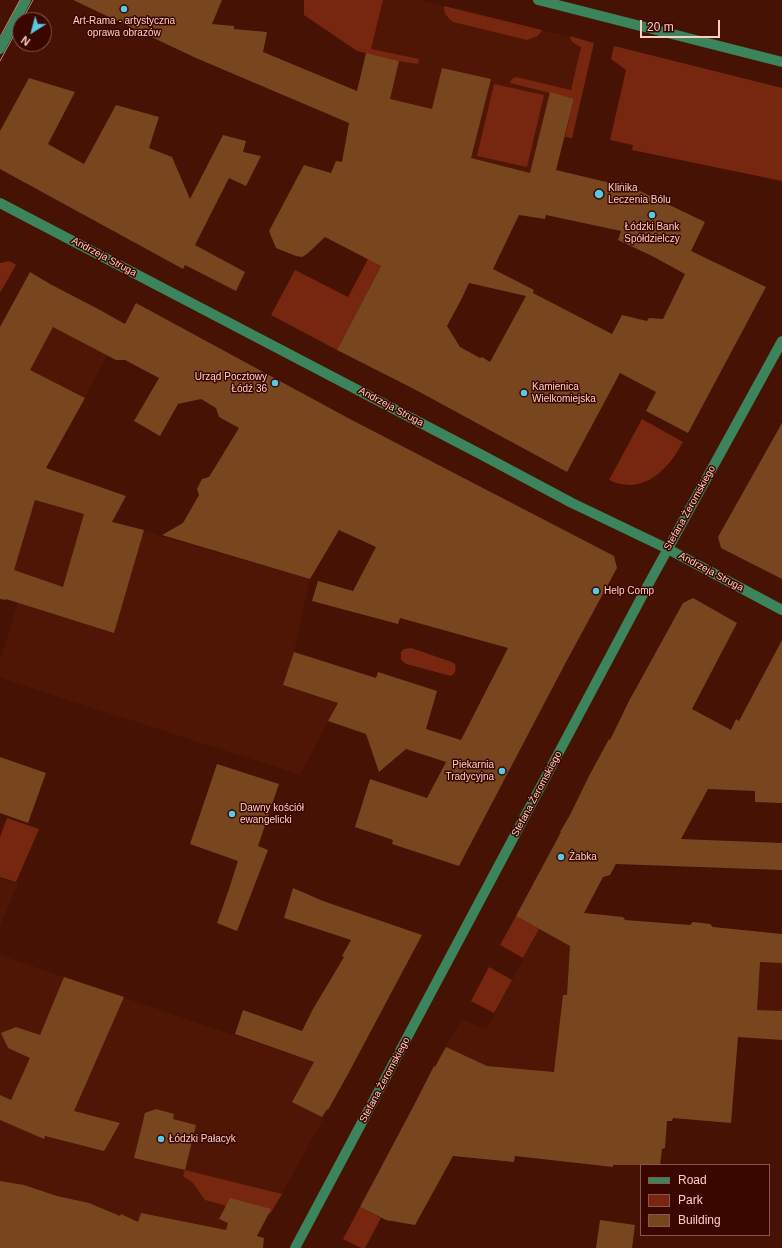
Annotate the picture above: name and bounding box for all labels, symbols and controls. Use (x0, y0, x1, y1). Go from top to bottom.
marker: Art-Rama - artystyczna oprawa obrazów (119, 4, 129, 14)
north arrow (12, 12, 52, 52)
scale bar (642, 12, 722, 38)
place label: Art-Rama - artystyczna oprawa obrazów (73, 15, 175, 38)
text: 20 m (647, 20, 674, 34)
text: N (19, 34, 32, 48)
place label: Klinika Leczenia Bólu (608, 182, 671, 206)
marker: Klinika Leczenia Bólu (593, 188, 605, 200)
marker: Łódzki Bank Spółdzielczy (647, 210, 657, 220)
place label: Łódzki Bank Spółdzielczy (624, 221, 680, 244)
street label: Andrzeja Struga (70, 235, 138, 279)
place label: Urząd Pocztowy Łódź 36 (195, 371, 267, 394)
marker: Urząd Pocztowy Łódź 36 (270, 378, 280, 388)
place label: Kamienica Wielkomiejska (532, 381, 596, 404)
street label: Andrzeja Struga (357, 385, 425, 429)
marker: Kamienica Wielkomiejska (519, 388, 529, 398)
street label: Stefana Żeromskiego (662, 464, 718, 552)
street label: Andrzeja Struga (677, 550, 745, 594)
place label: Help Comp (604, 585, 654, 597)
marker: Help Comp (591, 586, 601, 596)
street label: Stefana Żeromskiego (509, 749, 565, 839)
place label: Piekarnia Tradycyjna (445, 759, 494, 782)
marker: Piekarnia Tradycyjna (497, 766, 507, 776)
place label: Dawny kościół ewangelicki (240, 802, 304, 826)
marker: Dawny kościół ewangelicki (227, 809, 237, 819)
place label: Żabka (569, 851, 597, 863)
marker: Żabka (556, 852, 566, 862)
street label: Stefana Żeromskiego (357, 1035, 413, 1125)
place label: Łódzki Pałacyk (169, 1133, 236, 1145)
marker: Łódzki Pałacyk (156, 1134, 166, 1144)
legend (640, 1164, 770, 1236)
text: Road (678, 1173, 707, 1187)
text: Park (678, 1193, 703, 1207)
text: Building (678, 1213, 721, 1227)

